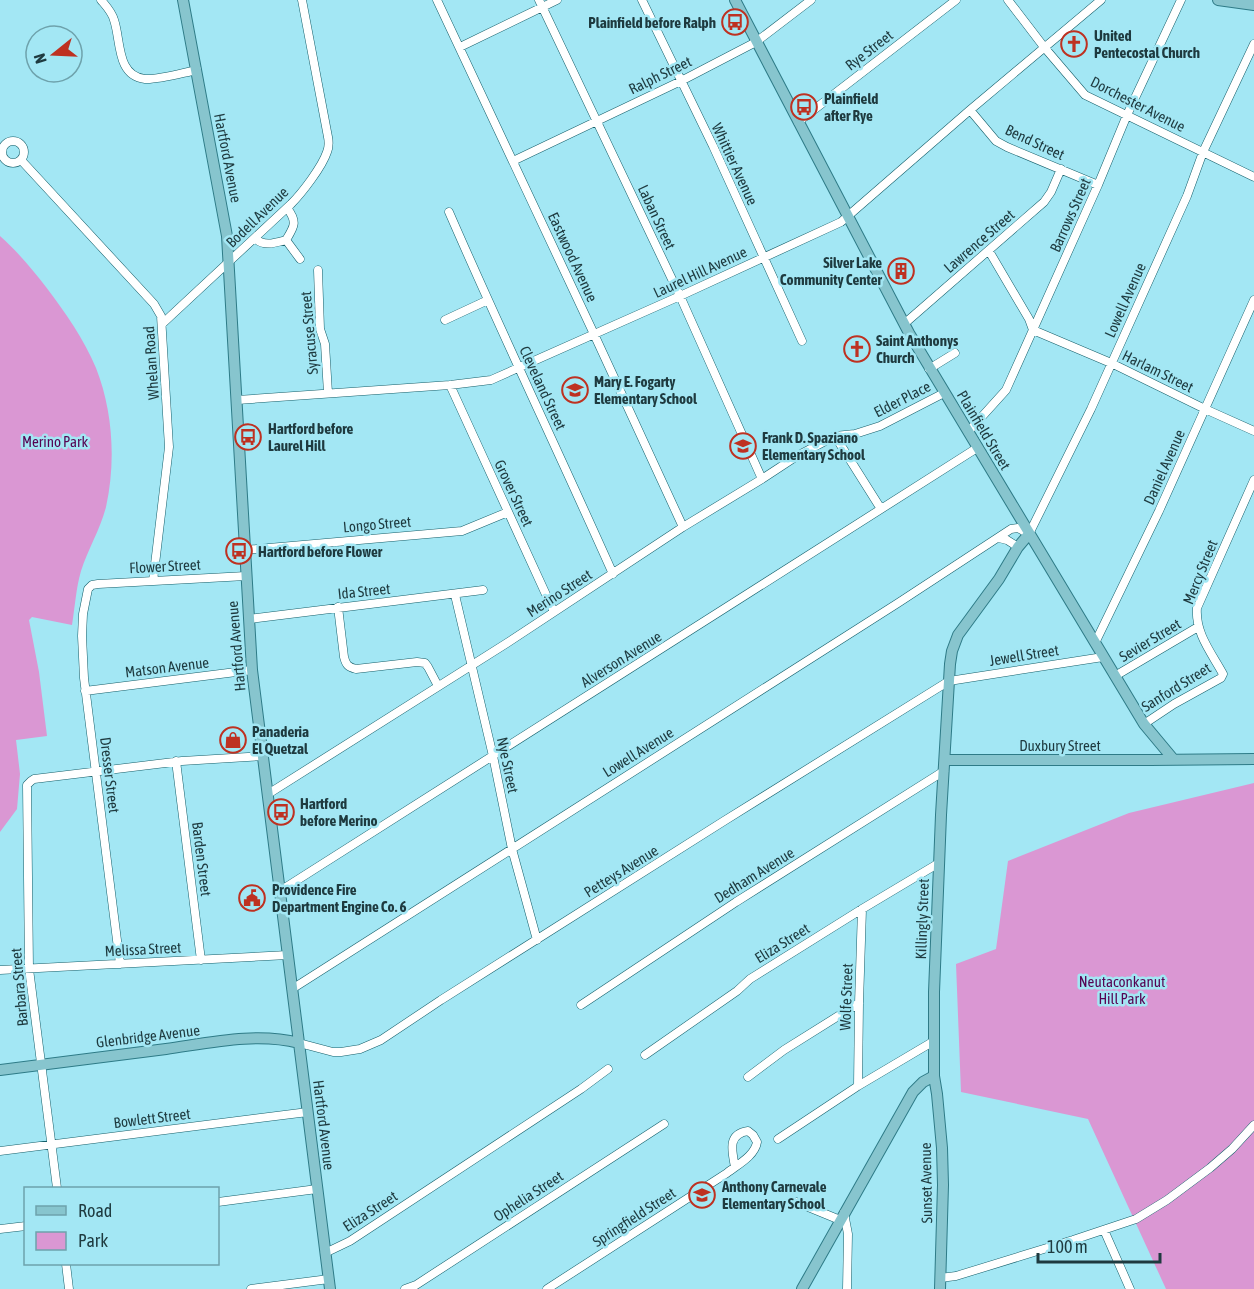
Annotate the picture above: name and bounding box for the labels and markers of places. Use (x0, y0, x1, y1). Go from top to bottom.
bus stop icon: Plainfield before Ralph (720, 7, 750, 37)
place label: Plainfield before Ralph (588, 14, 716, 31)
place label: United Pentecostal Church (1094, 27, 1200, 61)
church icon: United Pentecostal Church (1059, 29, 1089, 59)
place label: Plainfield after Rye (824, 90, 878, 124)
bus stop icon: Plainfield after Rye (789, 92, 819, 122)
place label: Silver Lake Community Center (780, 254, 883, 288)
building icon: Silver Lake Community Center (886, 256, 916, 286)
place label: Saint Anthonys Church (876, 332, 959, 366)
church icon: Saint Anthonys Church (842, 334, 872, 364)
place label: Mary E. Fogarty Elementary School (594, 373, 698, 407)
school or university icon: Mary E. Fogarty Elementary School (560, 375, 590, 405)
place label: Hartford before Laurel Hill (268, 420, 354, 454)
bus stop icon: Hartford before Laurel Hill (233, 422, 263, 452)
place label: Frank D. Spaziano Elementary School (762, 429, 866, 463)
school or university icon: Frank D. Spaziano Elementary School (728, 431, 758, 461)
bus stop icon: Hartford before Flower (224, 536, 254, 566)
place label: Hartford before Flower (258, 543, 383, 560)
place label: Panaderia El Quetzal (252, 723, 309, 757)
shop icon: Panaderia El Quetzal (218, 725, 248, 755)
place label: Hartford before Merino (300, 795, 377, 829)
bus stop icon: Hartford before Merino (266, 797, 296, 827)
place label: Providence Fire Department Engine Co. 6 (272, 881, 406, 915)
public building icon: Providence Fire Department Engine Co. 6 (237, 883, 267, 913)
place label: Anthony Carnevale Elementary School (721, 1178, 827, 1212)
school or university icon: Anthony Carnevale Elementary School (687, 1180, 717, 1210)

